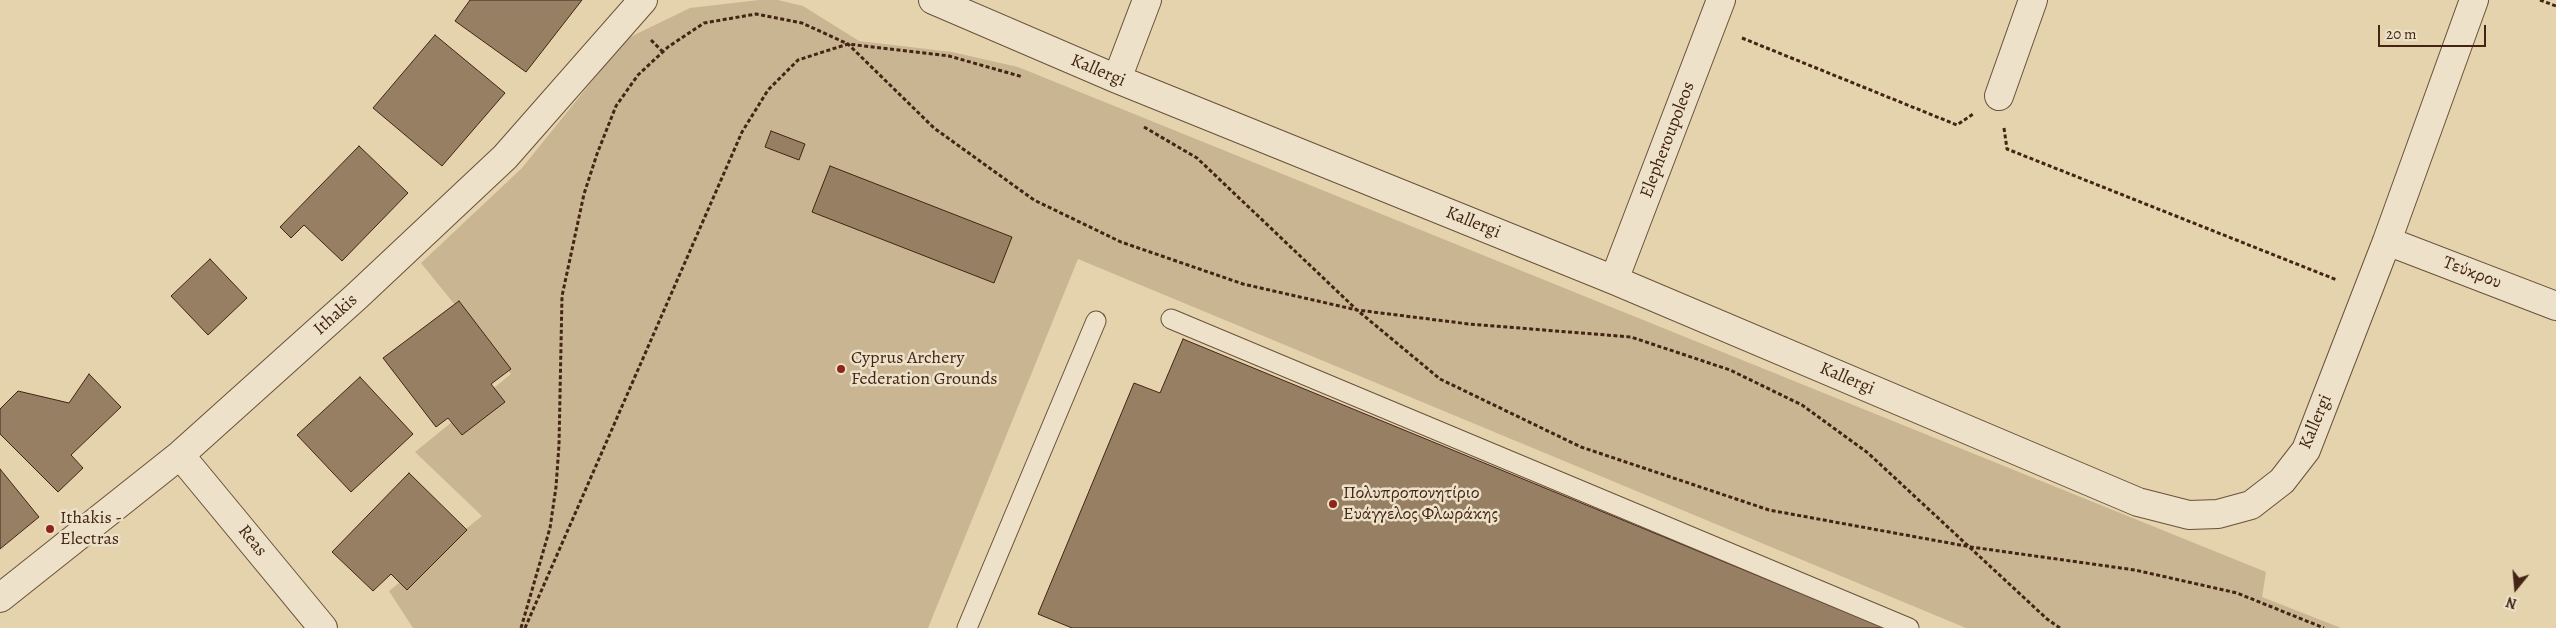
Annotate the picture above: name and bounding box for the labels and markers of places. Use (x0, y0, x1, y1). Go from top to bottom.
place label: Cyprus Archery Federation Grounds (851, 348, 998, 390)
marker: Cyprus Archery Federation Grounds (835, 363, 847, 375)
place label: Πολυπροπονητίριο Ευάγγελος Φλωράκης (1343, 483, 1498, 526)
marker: Πολυπροπονητίριο Ευάγγελος Φλωράκης (1327, 498, 1339, 510)
place label: Ithakis - Electras (60, 508, 122, 550)
marker: Ithakis - Electras (44, 523, 56, 535)

